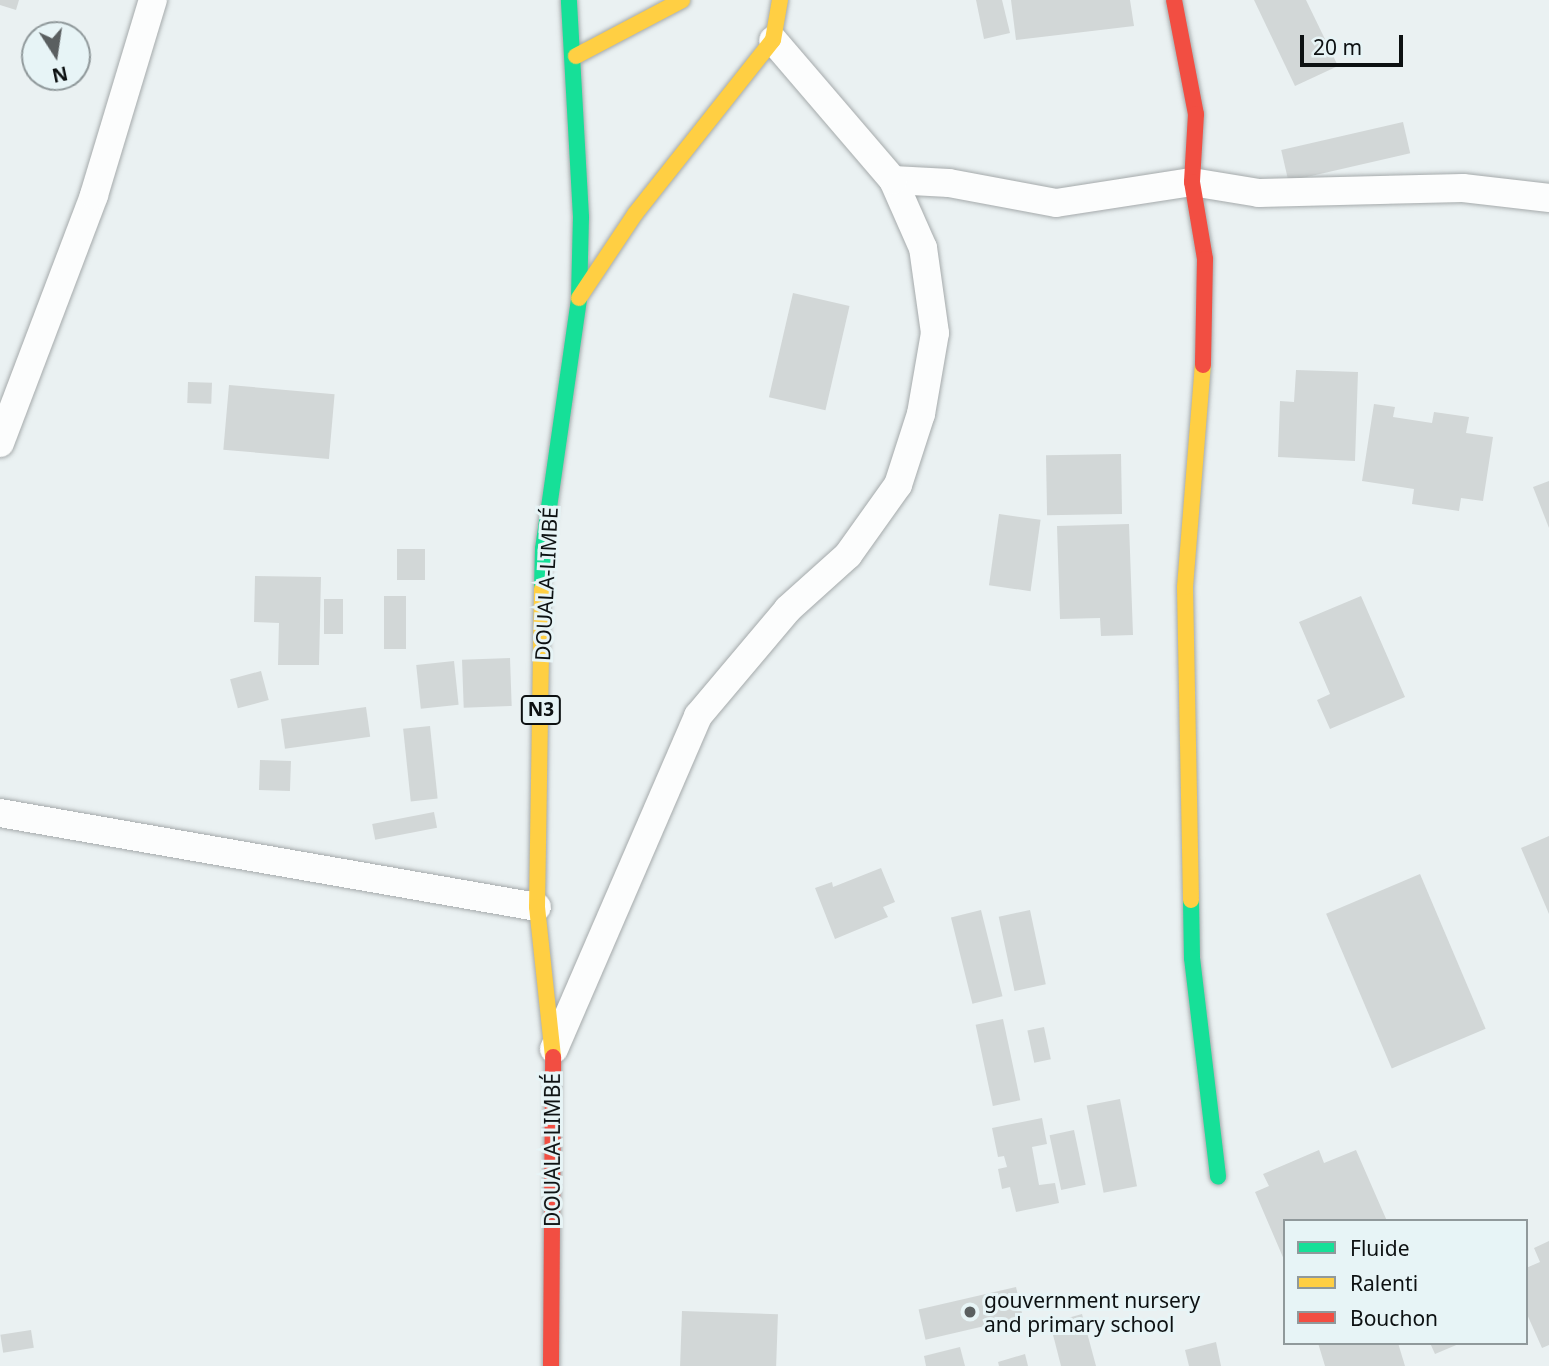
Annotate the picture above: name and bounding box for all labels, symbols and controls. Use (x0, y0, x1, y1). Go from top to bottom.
north arrow (21, 21, 91, 91)
scale bar (1304, 21, 1407, 65)
text: 20 m (1313, 33, 1362, 61)
text: N (50, 60, 70, 89)
street label: DOUALA-LIMBÉ (529, 506, 563, 662)
road number: N3 (520, 694, 562, 726)
street label: DOUALA-LIMBÉ (539, 1073, 565, 1227)
legend (1283, 1219, 1528, 1345)
text: Fluide (1350, 1234, 1409, 1262)
text: Ralenti (1350, 1269, 1418, 1297)
place label: gouvernment nursery and primary school (984, 1287, 1200, 1337)
marker: gouvernment nursery and primary school (962, 1304, 978, 1320)
text: Bouchon (1350, 1304, 1438, 1332)

